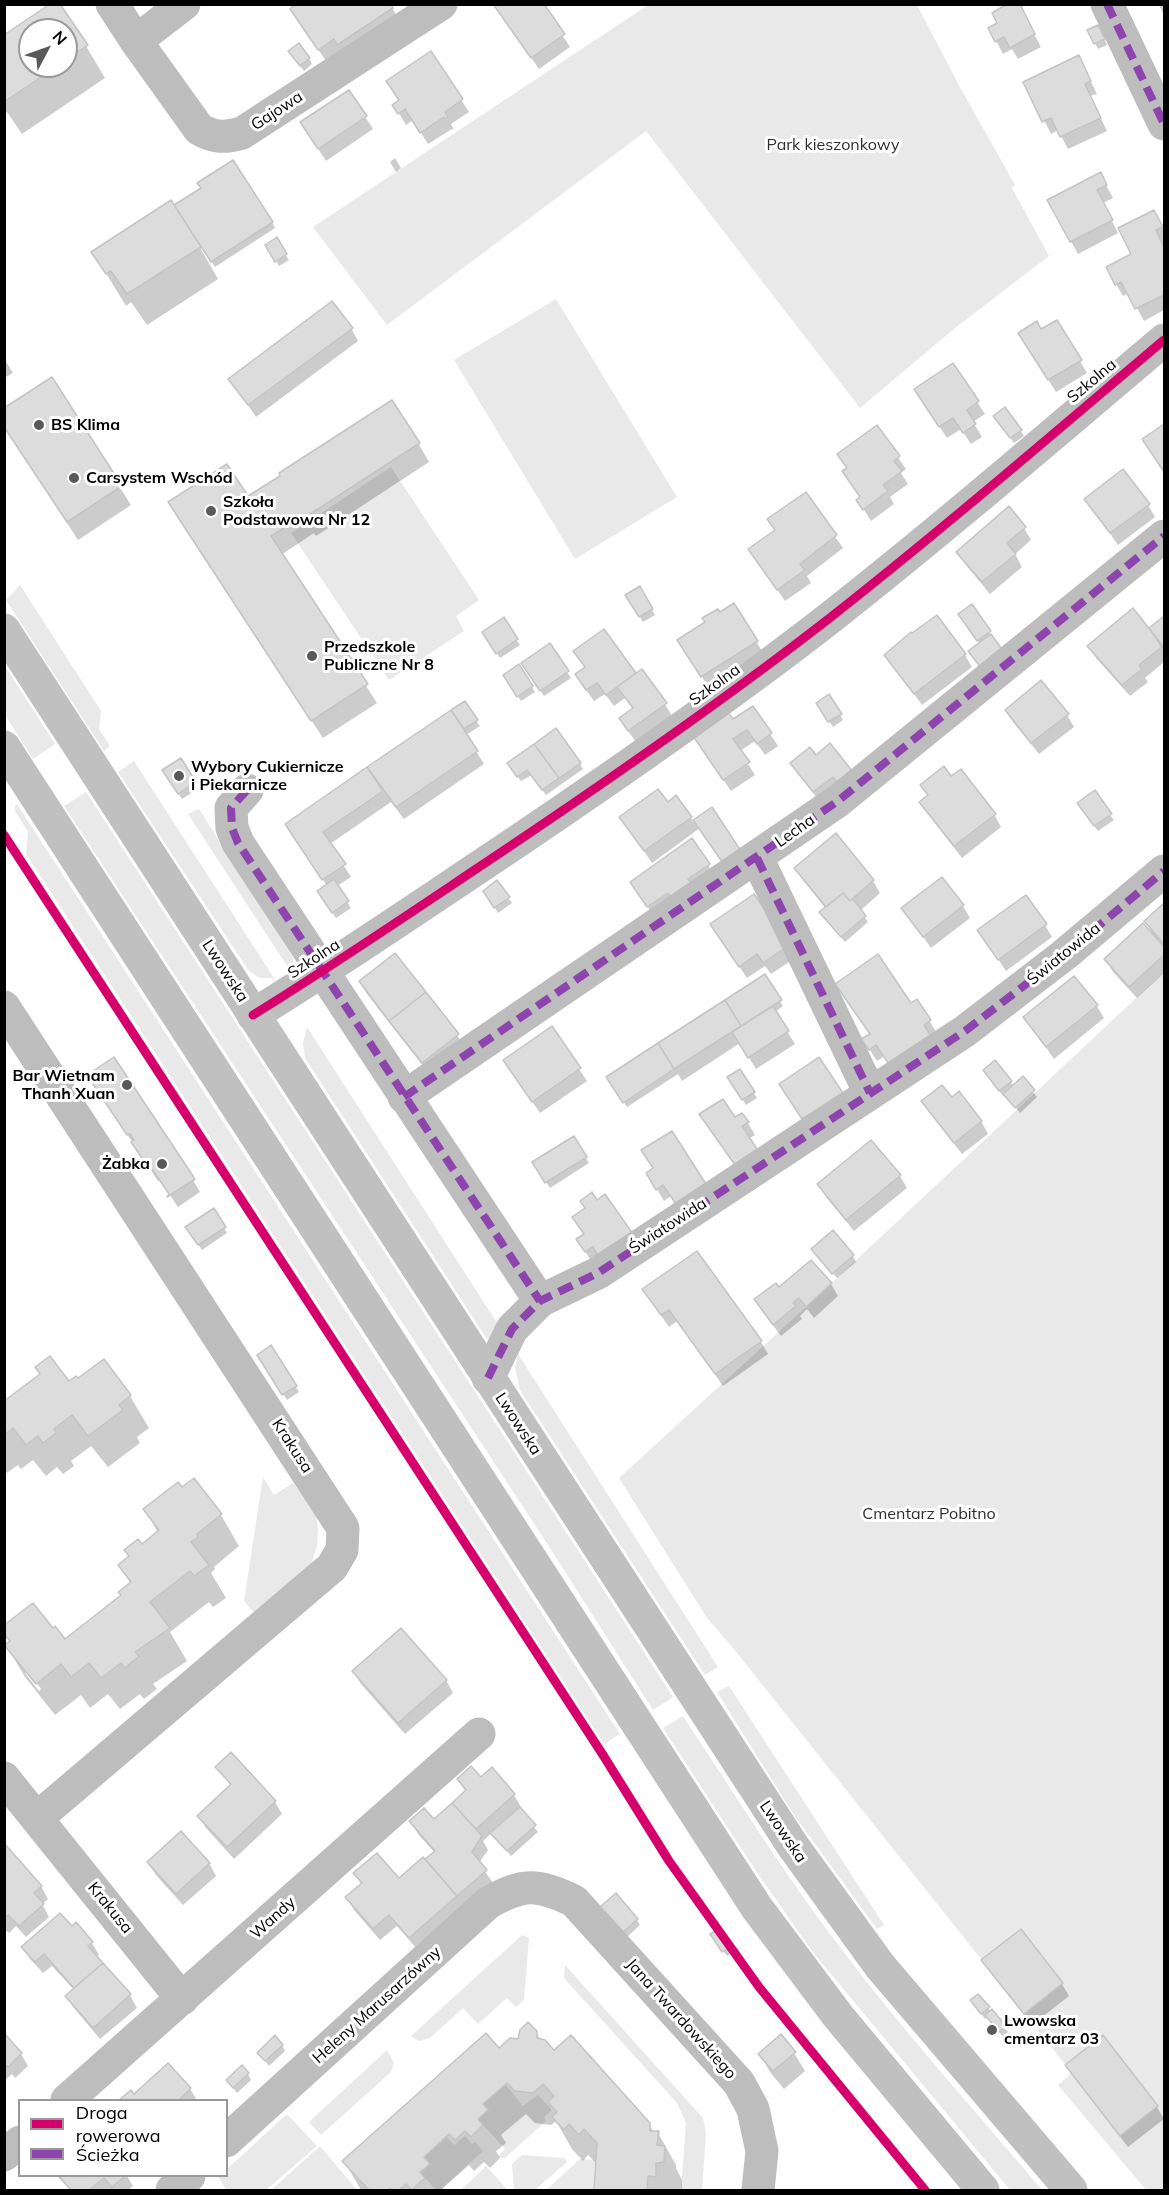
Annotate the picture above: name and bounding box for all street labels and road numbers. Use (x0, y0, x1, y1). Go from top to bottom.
street label: Gajowa (248, 87, 306, 135)
street label: Szkolna (1064, 355, 1120, 407)
street label: Szkolna (686, 660, 744, 710)
street label: Lecha (771, 810, 819, 852)
street label: Światowida (1024, 919, 1104, 989)
street label: Szkolna (284, 935, 344, 983)
street label: Lwowska (198, 936, 252, 1006)
street label: Światowida (626, 1194, 710, 1258)
street label: Lwowska (491, 1389, 545, 1459)
street label: Krakusa (267, 1415, 317, 1477)
street label: Lwowska (755, 1797, 811, 1867)
street label: Krakusa (84, 1878, 136, 1938)
street label: Wandy (247, 1893, 299, 1943)
street label: Heleny Marusarzówny (309, 1942, 445, 2068)
street label: Jana Twardowskiego (622, 1955, 740, 2083)

